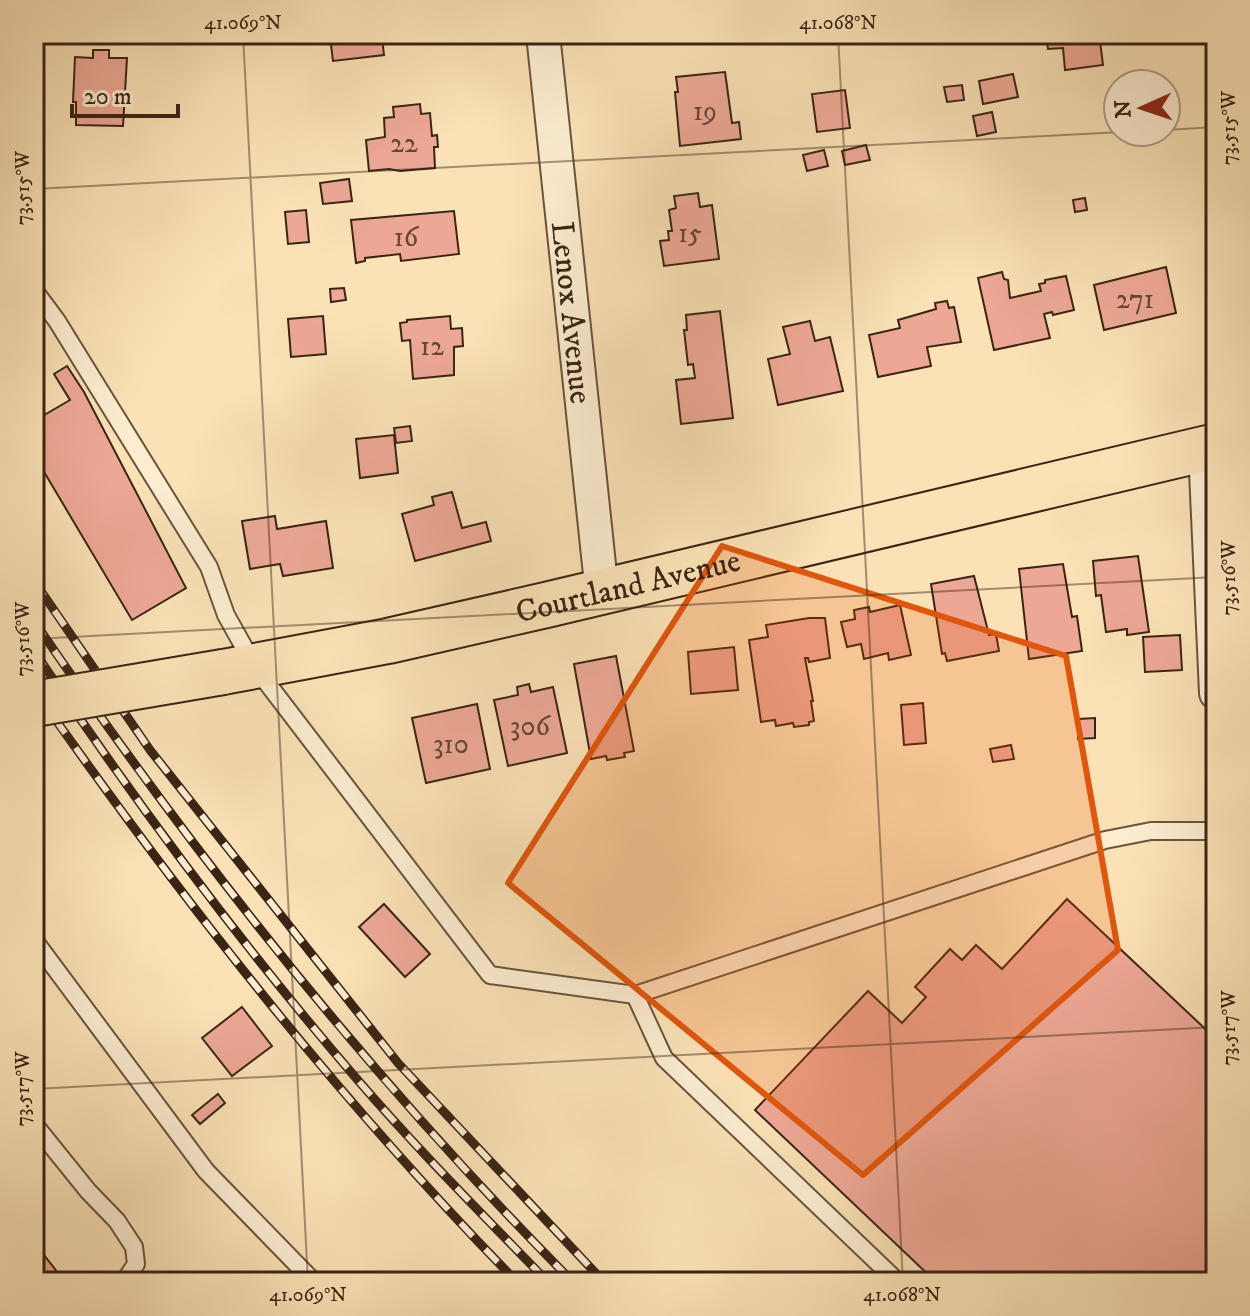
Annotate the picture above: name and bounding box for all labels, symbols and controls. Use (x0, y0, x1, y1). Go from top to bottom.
text: 41.069°N (204, 11, 282, 36)
text: 41.068°N (799, 11, 877, 36)
scale bar (72, 68, 178, 118)
north arrow (1102, 68, 1182, 148)
text: 20 m (84, 82, 132, 112)
text: 73.515°W (1217, 90, 1242, 165)
house number: 19 (693, 94, 717, 129)
text: N (1110, 99, 1137, 119)
house number: 22 (390, 126, 418, 161)
text: 73.515°W (11, 150, 36, 225)
house number: 15 (678, 216, 702, 251)
street label: Lenox Avenue (541, 219, 600, 406)
house number: 16 (394, 220, 420, 255)
house number: 271 (1116, 282, 1154, 317)
house number: 12 (420, 329, 444, 364)
text: 73.516°W (1217, 540, 1242, 615)
street label: Courtland Avenue (512, 542, 744, 633)
text: 73.516°W (11, 601, 36, 676)
house number: 306 (510, 709, 551, 744)
house number: 310 (433, 727, 469, 762)
text: 73.517°W (1217, 990, 1242, 1066)
text: 73.517°W (11, 1051, 36, 1127)
text: 41.069°N (269, 1283, 347, 1308)
text: 41.068°N (863, 1283, 941, 1308)

